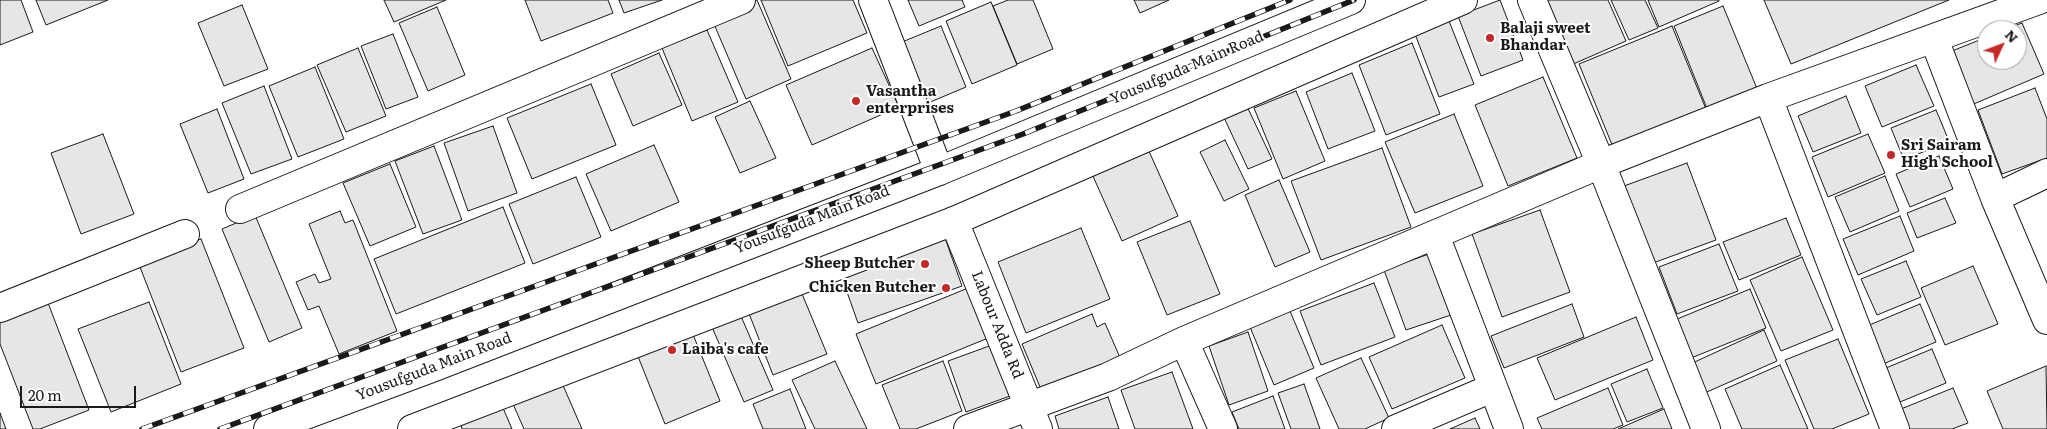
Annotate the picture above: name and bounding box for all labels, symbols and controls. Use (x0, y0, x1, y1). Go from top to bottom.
place label: Balaji sweet Bhandar (1500, 20, 1591, 55)
north arrow (1977, 20, 2027, 70)
text: N (2001, 24, 2024, 47)
street label: Yousufguda Main Road (1108, 28, 1266, 108)
marker: Balaji sweet Bhandar (1484, 32, 1496, 44)
place label: Vasantha enterprises (866, 83, 954, 118)
marker: Vasantha enterprises (850, 95, 862, 107)
place label: Sri Sairam High School (1901, 137, 1993, 172)
marker: Sri Sairam High School (1885, 149, 1897, 161)
street label: Yousufguda Main Road (732, 182, 892, 258)
place label: Sheep Butcher (805, 255, 915, 273)
marker: Sheep Butcher (919, 258, 931, 270)
street label: Labour Adda Rd (967, 269, 1027, 381)
place label: Chicken Butcher (809, 279, 936, 297)
marker: Chicken Butcher (940, 282, 952, 294)
street label: Yousufguda Main Road (354, 329, 514, 405)
place label: Laiba's cafe (682, 341, 769, 359)
marker: Laiba's cafe (666, 344, 678, 356)
scale bar (22, 376, 139, 408)
text: 20 m (28, 383, 62, 406)

